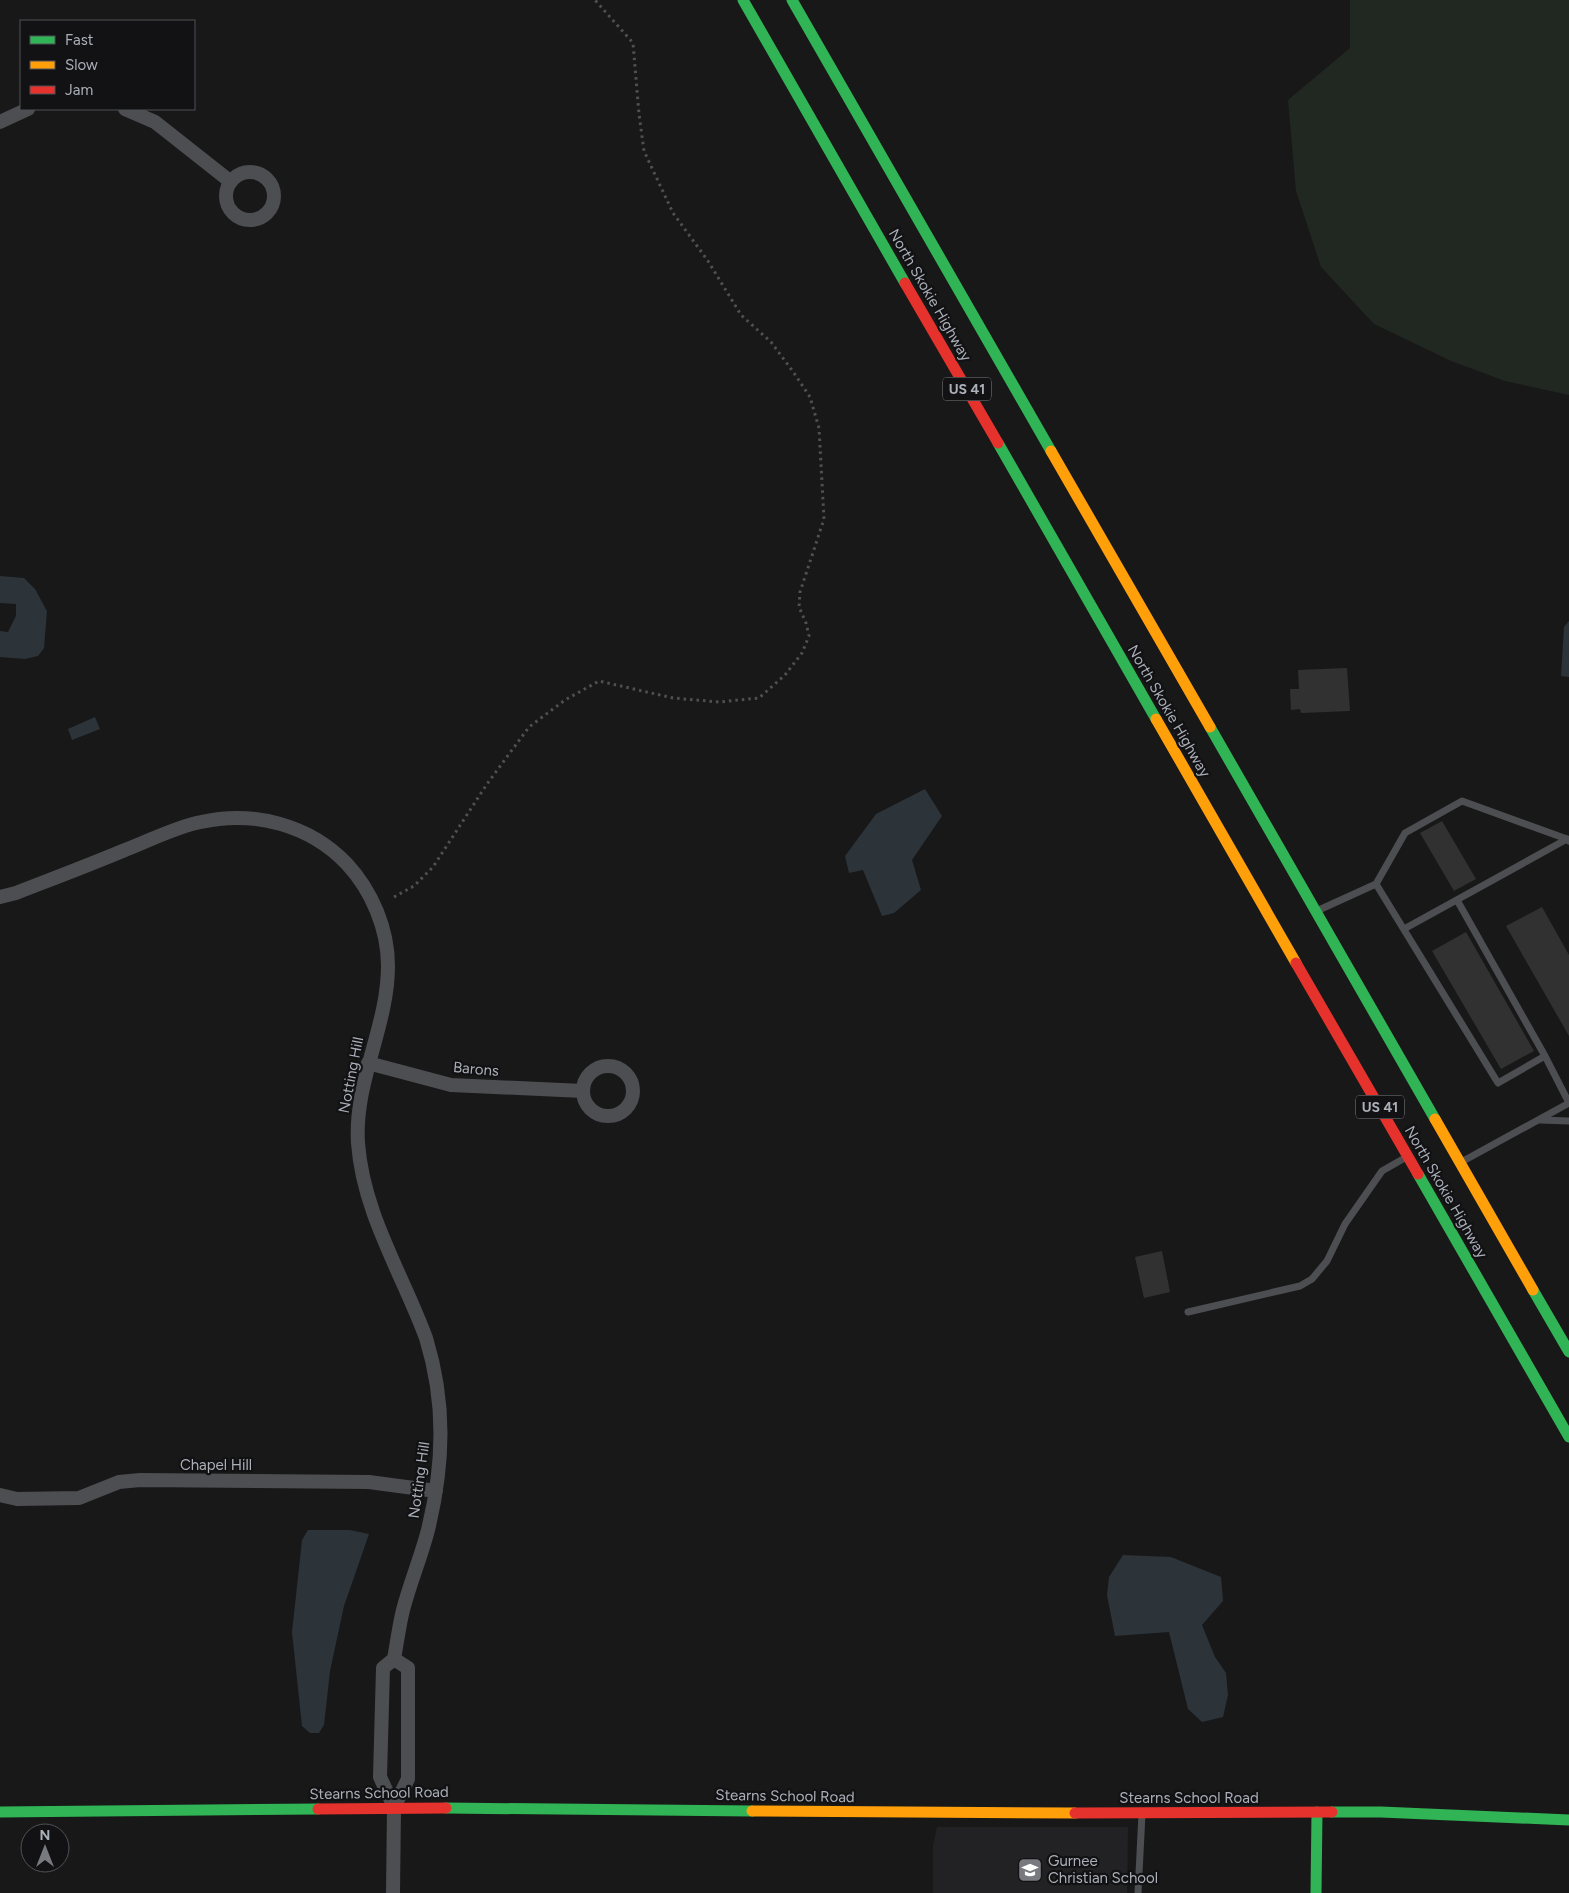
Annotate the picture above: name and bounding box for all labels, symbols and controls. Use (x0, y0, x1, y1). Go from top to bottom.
legend (20, 20, 195, 110)
text: Fast (65, 31, 94, 49)
text: Slow (65, 56, 98, 74)
text: Jam (65, 81, 93, 99)
street label: North Skokie Highway (885, 226, 975, 364)
road number: US 41 (943, 378, 991, 400)
street label: North Skokie Highway (1124, 642, 1214, 780)
street label: Notting Hill (335, 1035, 367, 1115)
street label: Barons (452, 1058, 500, 1080)
road number: US 41 (1356, 1096, 1404, 1118)
street label: North Skokie Highway (1401, 1123, 1491, 1261)
street label: Notting Hill (405, 1440, 433, 1520)
street label: Chapel Hill (180, 1456, 252, 1474)
street label: Stearns School Road (309, 1783, 449, 1803)
street label: Stearns School Road (715, 1786, 855, 1806)
street label: Stearns School Road (1119, 1789, 1259, 1807)
north arrow (20, 1823, 70, 1873)
text: N (40, 1827, 50, 1844)
place label: Gurnee Christian School (1048, 1852, 1158, 1887)
school or university icon: Gurnee Christian School (1017, 1857, 1043, 1883)

